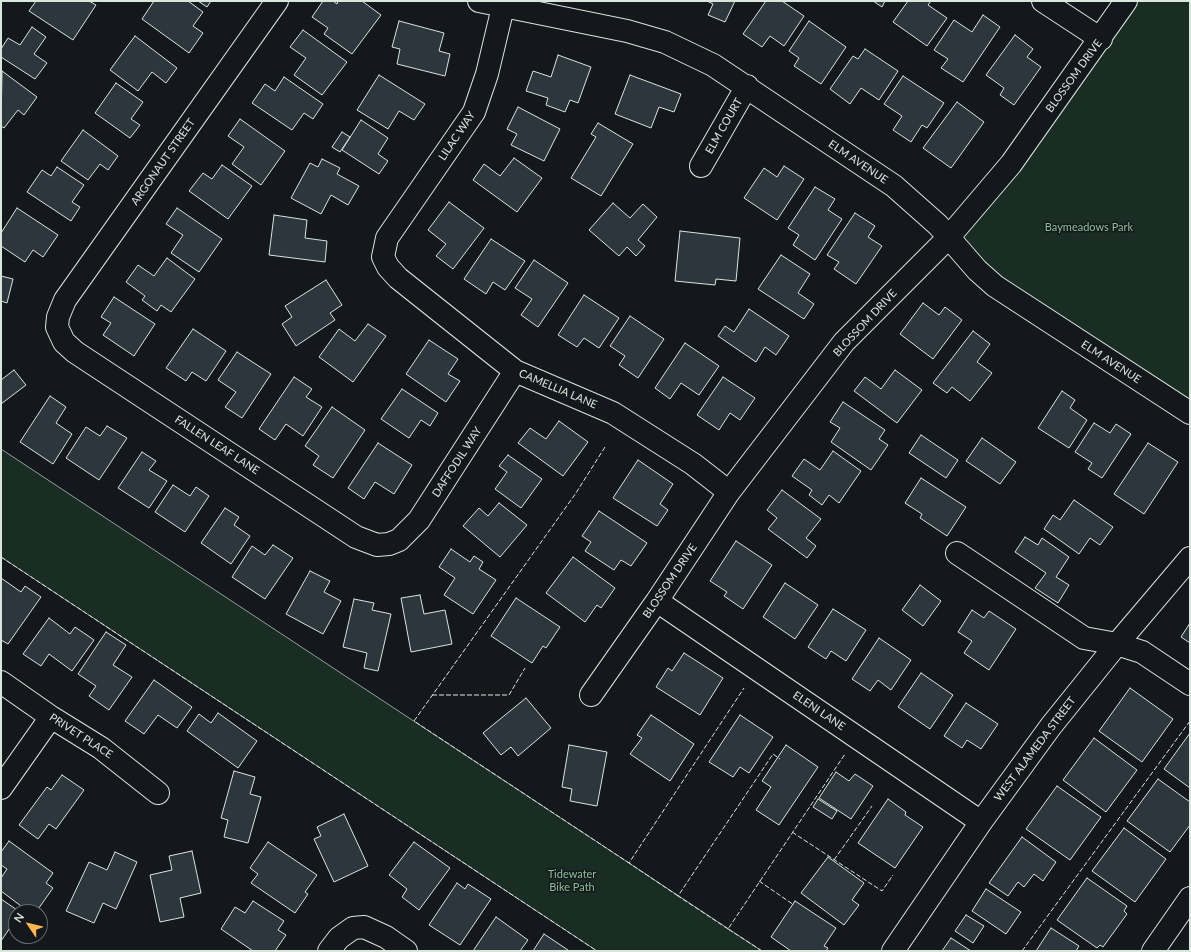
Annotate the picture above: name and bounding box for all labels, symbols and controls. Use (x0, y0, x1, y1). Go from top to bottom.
street label: BLOSSOM DRIVE (1043, 37, 1105, 115)
street label: ELM COURT (703, 96, 745, 156)
street label: LILAC WAY (436, 109, 478, 163)
street label: ARGONAUT STREET (128, 116, 198, 208)
street label: ELM AVENUE (826, 137, 890, 187)
park label: Baymeadows Park (1045, 220, 1133, 234)
street label: BLOSSOM DRIVE (830, 287, 900, 359)
street label: ELM AVENUE (1079, 338, 1143, 386)
street label: CAMELLIA LANE (517, 367, 599, 411)
street label: FALLEN LEAF LANE (172, 413, 262, 477)
street label: DAFFODIL WAY (429, 424, 485, 500)
street label: BLOSSOM DRIVE (640, 541, 700, 621)
street label: ELENI LANE (790, 689, 848, 733)
street label: WEST ALAMEDA STREET (991, 694, 1079, 804)
street label: PRIVET PLACE (47, 711, 115, 761)
park label: Tidewater Bike Path (548, 867, 596, 893)
north arrow (8, 904, 48, 944)
text: N (11, 910, 26, 925)

